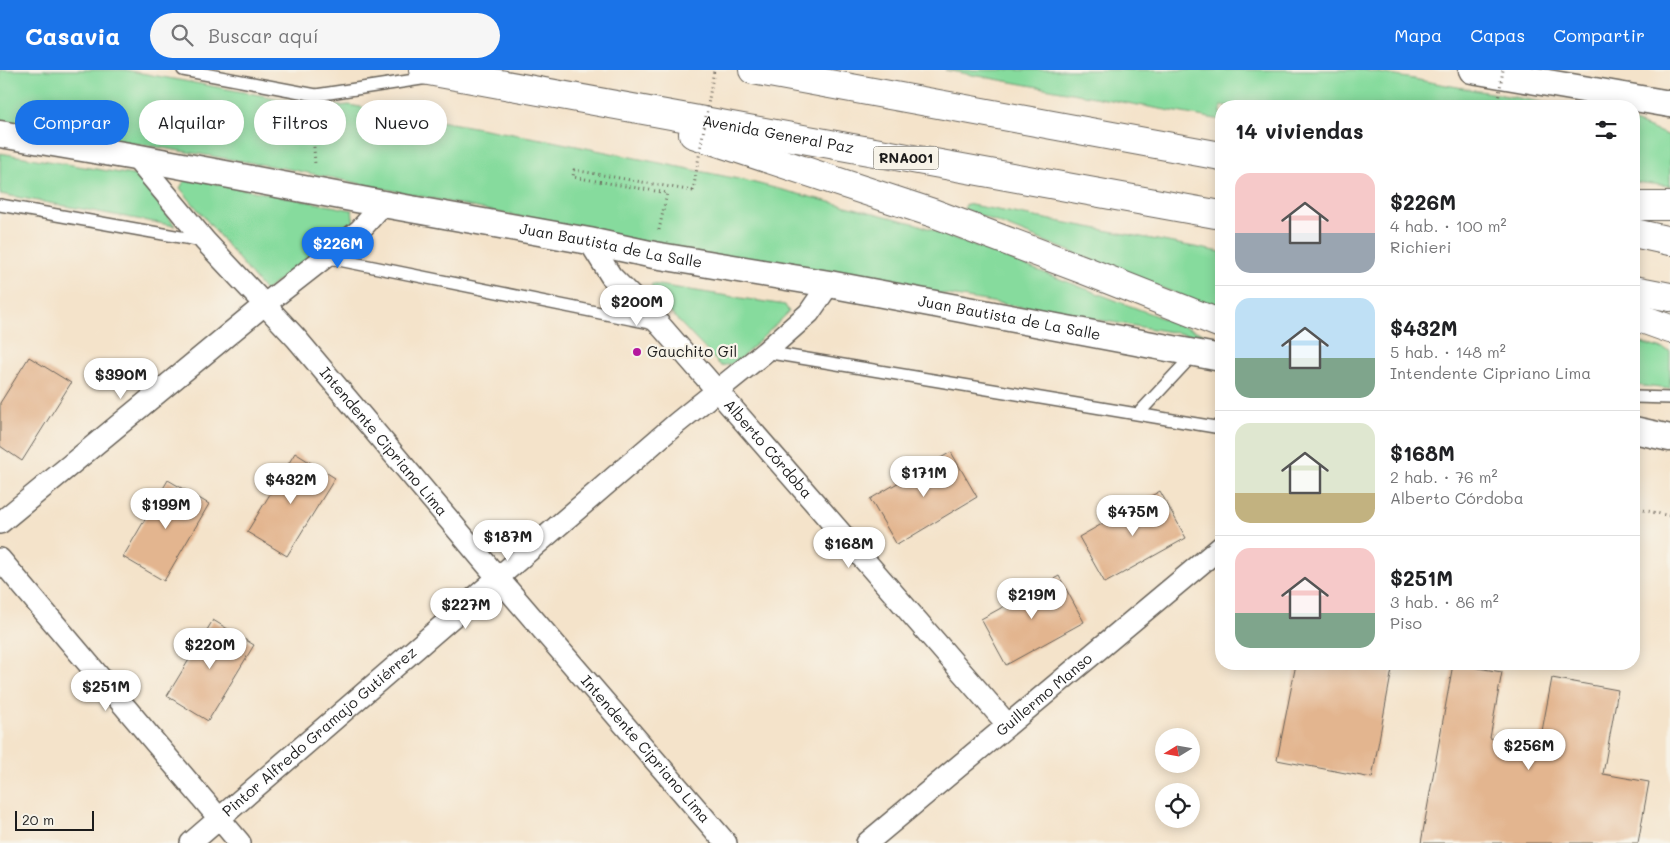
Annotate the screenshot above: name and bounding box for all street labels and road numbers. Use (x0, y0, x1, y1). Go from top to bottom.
street label: Avenida General Paz (701, 110, 855, 157)
road number: RNA001 (874, 146, 938, 170)
street label: Juan Bautista de La Salle (518, 218, 704, 272)
street label: Juan Bautista de La Salle (916, 290, 1102, 344)
street label: Intendente Cipriano Lima (316, 362, 453, 520)
street label: Alberto Córdoba (720, 395, 817, 502)
street label: Pintor Alfredo Gramajo Gutiérrez (218, 642, 420, 821)
street label: Guillermo Manso (991, 648, 1096, 740)
street label: Intendente Cipriano Lima (577, 671, 715, 827)

